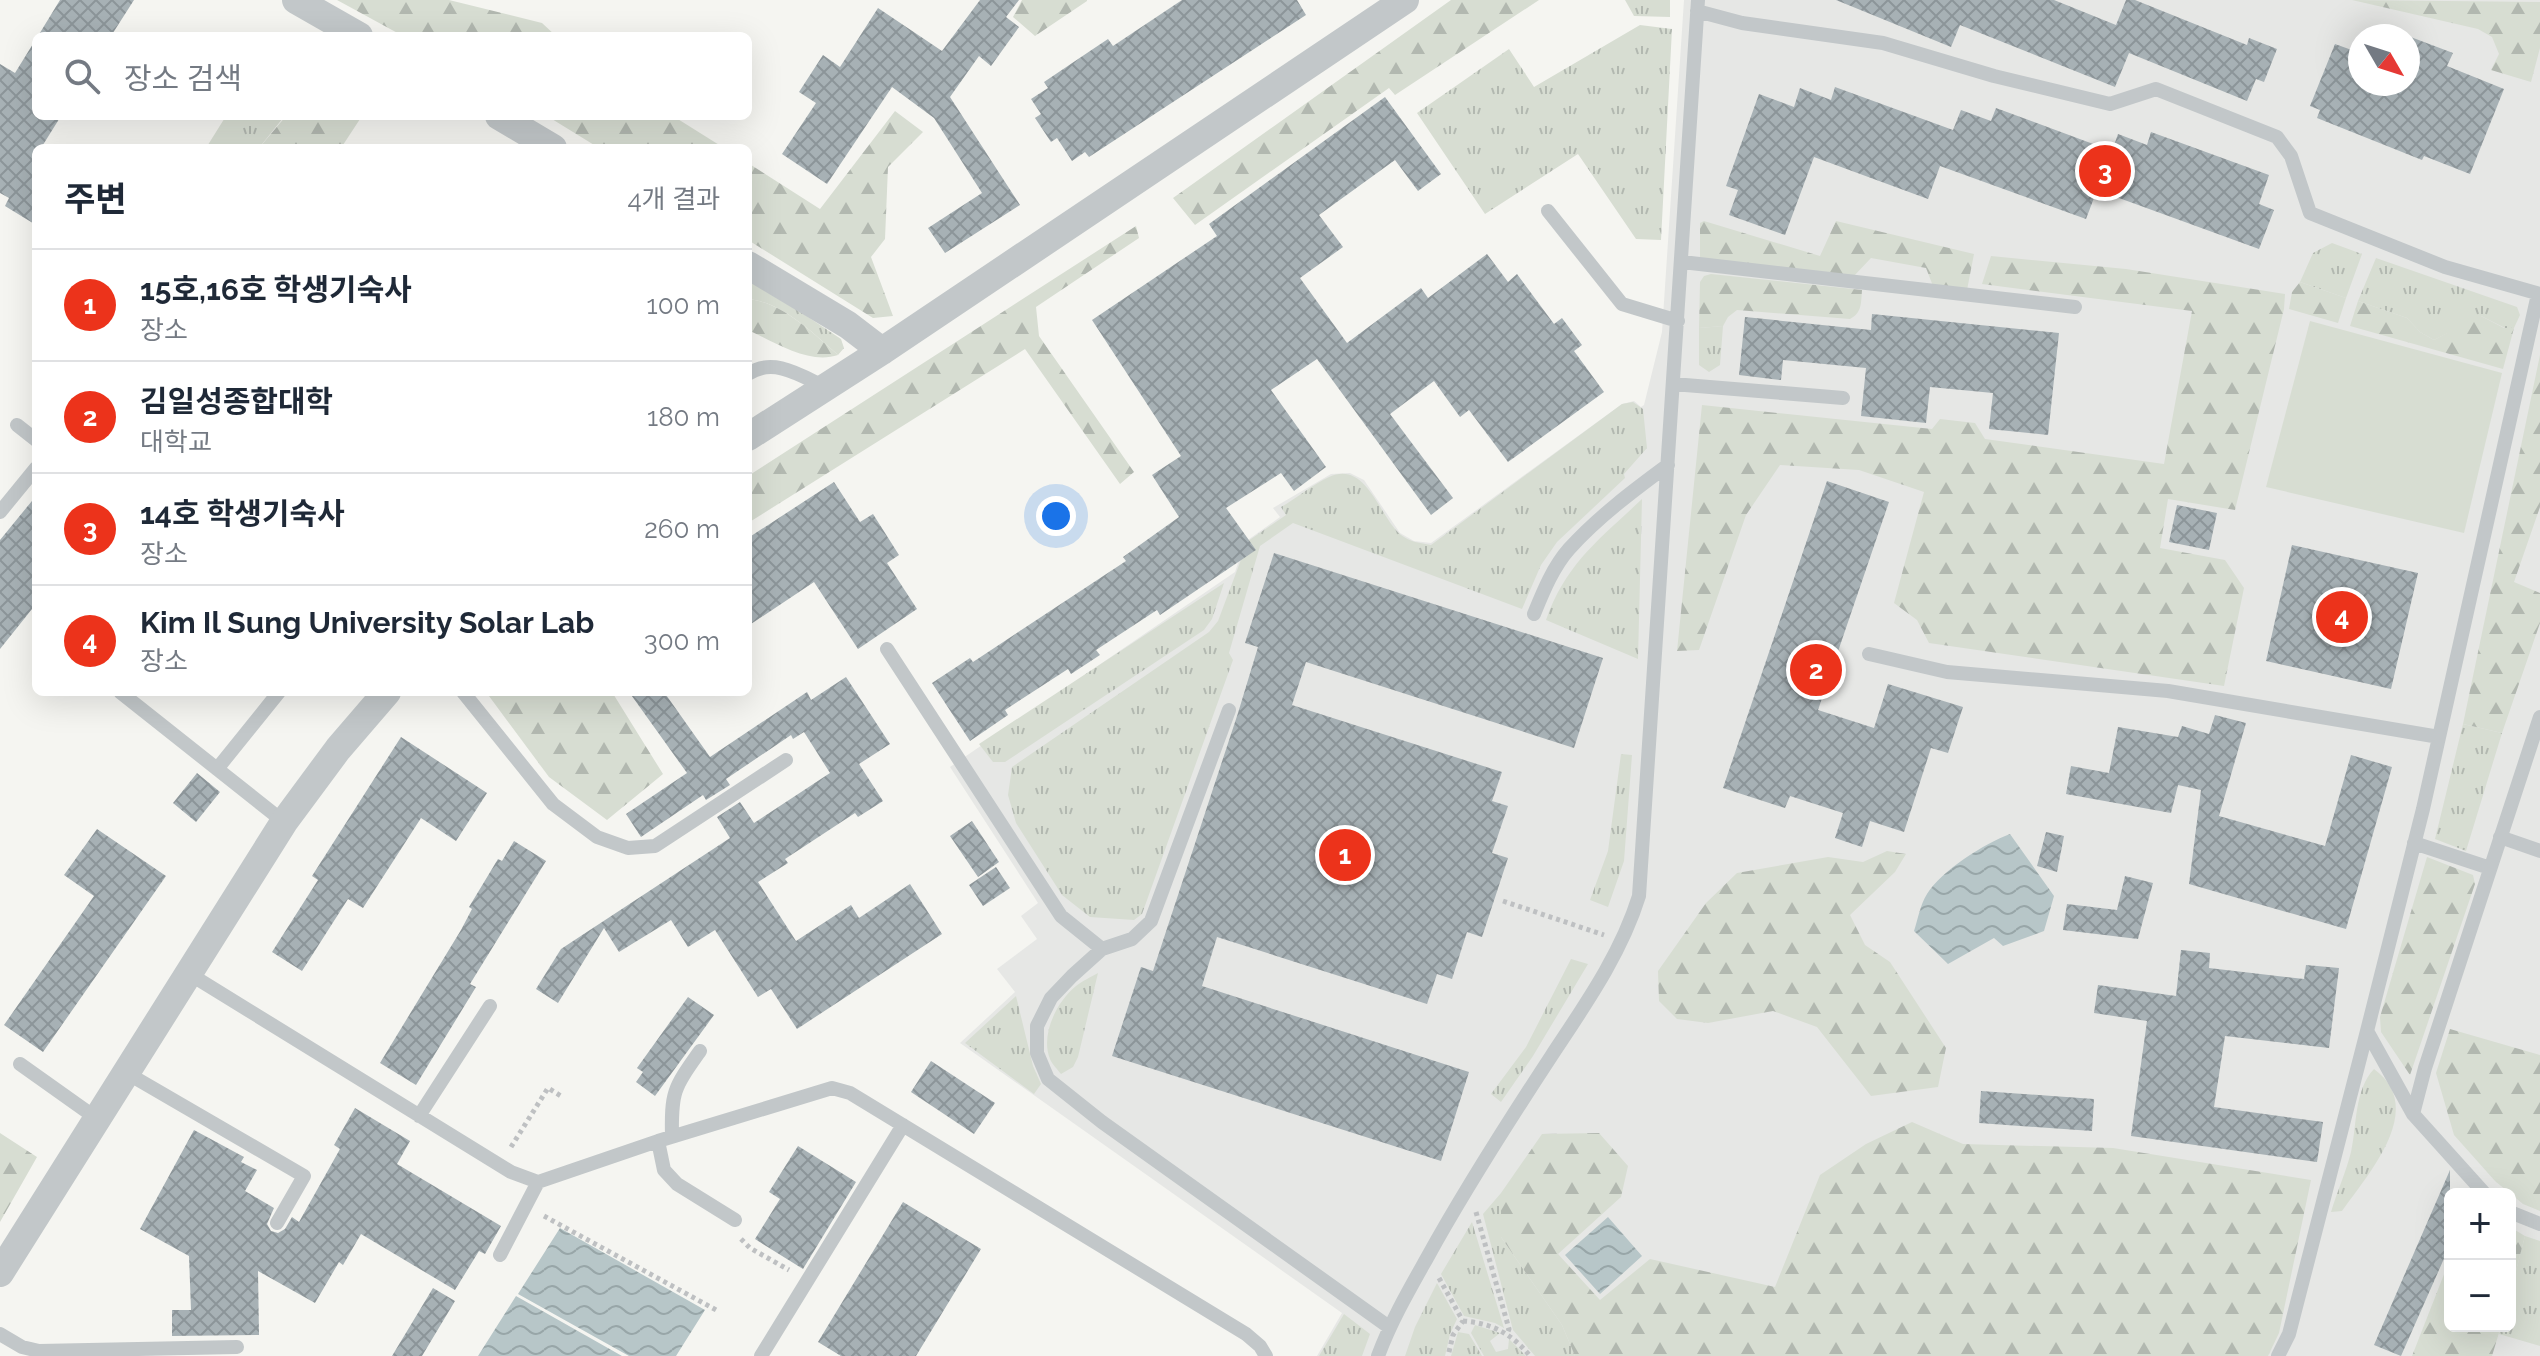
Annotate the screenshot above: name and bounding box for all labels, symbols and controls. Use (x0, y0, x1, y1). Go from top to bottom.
north arrow (2348, 24, 2420, 96)
search box (32, 32, 752, 120)
icon: search (60, 54, 104, 98)
text: 장소 검색 (124, 61, 242, 96)
pin: 3 (2079, 141, 2131, 201)
text: 주변 (64, 179, 127, 219)
text: 4개 결과 (627, 184, 720, 214)
text: 15호,16호 학생기숙사 (140, 272, 412, 307)
text: 1 (84, 290, 96, 320)
text: 100 m (647, 290, 720, 320)
text: 장소 (140, 315, 188, 345)
text: 김일성종합대학 (140, 384, 333, 419)
text: 2 (83, 402, 97, 432)
text: 180 m (647, 402, 720, 432)
text: 대학교 (140, 427, 212, 457)
text: 14호 학생기숙사 (140, 496, 345, 531)
your location (1036, 496, 1076, 536)
text: 3 (83, 514, 97, 544)
text: 260 m (644, 514, 720, 544)
text: 장소 (140, 539, 188, 569)
pin: 4 (2316, 587, 2368, 647)
text: Kim Il Sung University Solar Lab (140, 605, 594, 640)
text: 4 (83, 626, 97, 656)
text: 300 m (644, 626, 720, 656)
pin: 2 (1790, 640, 1842, 700)
text: 장소 (140, 646, 188, 676)
pin: 1 (1319, 825, 1371, 885)
map controls (2444, 1188, 2516, 1332)
button: + (2444, 1188, 2516, 1260)
button: − (2444, 1260, 2516, 1332)

